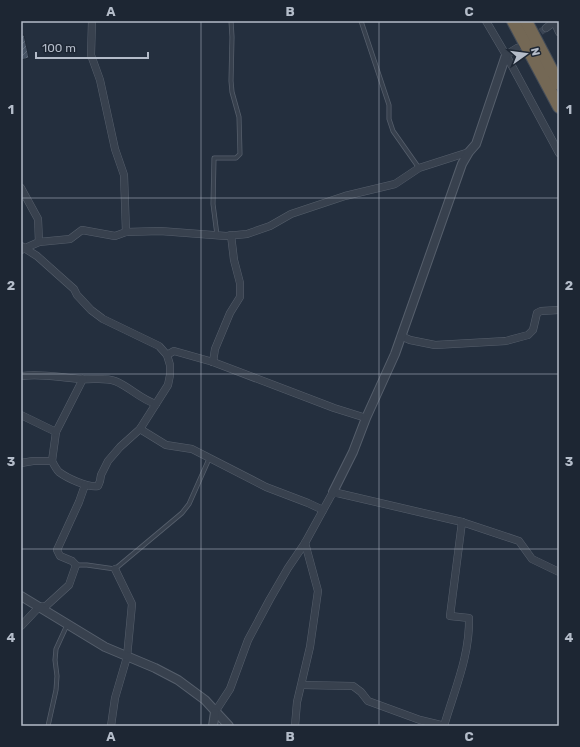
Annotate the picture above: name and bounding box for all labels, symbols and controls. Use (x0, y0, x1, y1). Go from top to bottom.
text: A (106, 4, 116, 19)
text: B (285, 4, 295, 19)
text: C (464, 4, 474, 19)
scale bar (36, 34, 148, 60)
north arrow (506, 34, 546, 74)
text: 100 m (42, 41, 76, 55)
text: N (528, 46, 543, 57)
text: 1 (8, 102, 14, 117)
text: 1 (566, 102, 572, 117)
text: 2 (7, 278, 15, 293)
text: 2 (565, 278, 573, 293)
text: 3 (7, 454, 16, 469)
text: 3 (565, 454, 574, 469)
text: 4 (7, 630, 16, 645)
text: 4 (565, 630, 574, 645)
text: A (106, 729, 116, 744)
text: B (285, 729, 295, 744)
text: C (464, 729, 474, 744)

